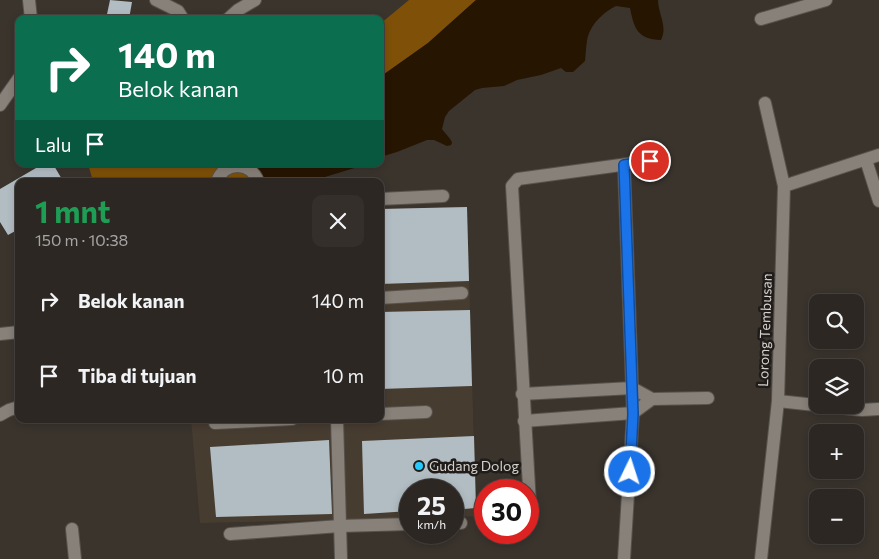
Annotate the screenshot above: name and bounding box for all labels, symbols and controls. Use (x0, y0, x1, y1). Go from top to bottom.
text: 140 m (118, 32, 216, 75)
icon: right (35, 35, 100, 100)
text: Belok kanan (118, 75, 239, 102)
icon: arrive (81, 130, 109, 158)
text: Lalu (35, 133, 71, 156)
pin (629, 140, 671, 182)
icon: arrive (636, 147, 664, 175)
text: 1 mnt (35, 192, 111, 229)
button: close (312, 195, 364, 247)
text: 150 m · 10:38 (35, 230, 128, 249)
street label: Lorong Tembusan (754, 273, 775, 387)
icon: right (35, 287, 63, 315)
text: Belok kanan (78, 289, 185, 312)
text: 140 m (312, 289, 364, 312)
map controls (809, 294, 864, 544)
button: search (809, 294, 864, 349)
button: layers (809, 359, 864, 414)
icon: arrive (35, 362, 63, 390)
text: Tiba di tujuan (78, 364, 196, 387)
text: 10 m (323, 364, 364, 387)
button: + (809, 424, 864, 479)
position arrow (603, 445, 655, 497)
place label: Gudang Dolog (429, 457, 519, 474)
marker: Gudang Dolog (413, 460, 425, 472)
speed limit sign: 30 (474, 479, 539, 544)
button: − (809, 489, 864, 544)
text: 25 (417, 490, 446, 520)
text: km/h (417, 517, 446, 531)

